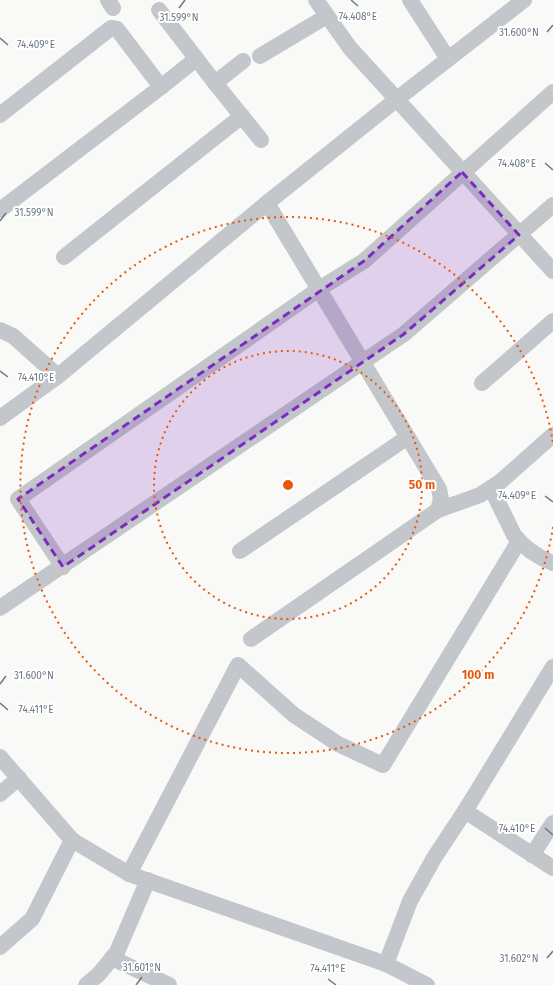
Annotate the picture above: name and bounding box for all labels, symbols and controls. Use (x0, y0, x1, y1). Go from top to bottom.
text: 74.408°E (339, 11, 377, 23)
text: 31.599°N (160, 12, 199, 24)
text: 31.600°N (499, 27, 539, 39)
text: 74.409°E (17, 39, 55, 51)
text: 74.408°E (498, 158, 536, 170)
text: 31.599°N (15, 207, 54, 219)
text: 74.410°E (18, 372, 54, 384)
centre of rings (281, 478, 295, 492)
text: 50 m (409, 478, 435, 492)
text: 74.409°E (498, 490, 536, 502)
text: 100 m (462, 668, 494, 682)
text: 31.600°N (14, 670, 54, 682)
text: 74.411°E (18, 704, 54, 716)
text: 74.410°E (499, 823, 535, 835)
text: 31.602°N (499, 953, 539, 965)
text: 31.601°N (123, 962, 161, 974)
text: 74.411°E (310, 963, 346, 975)

